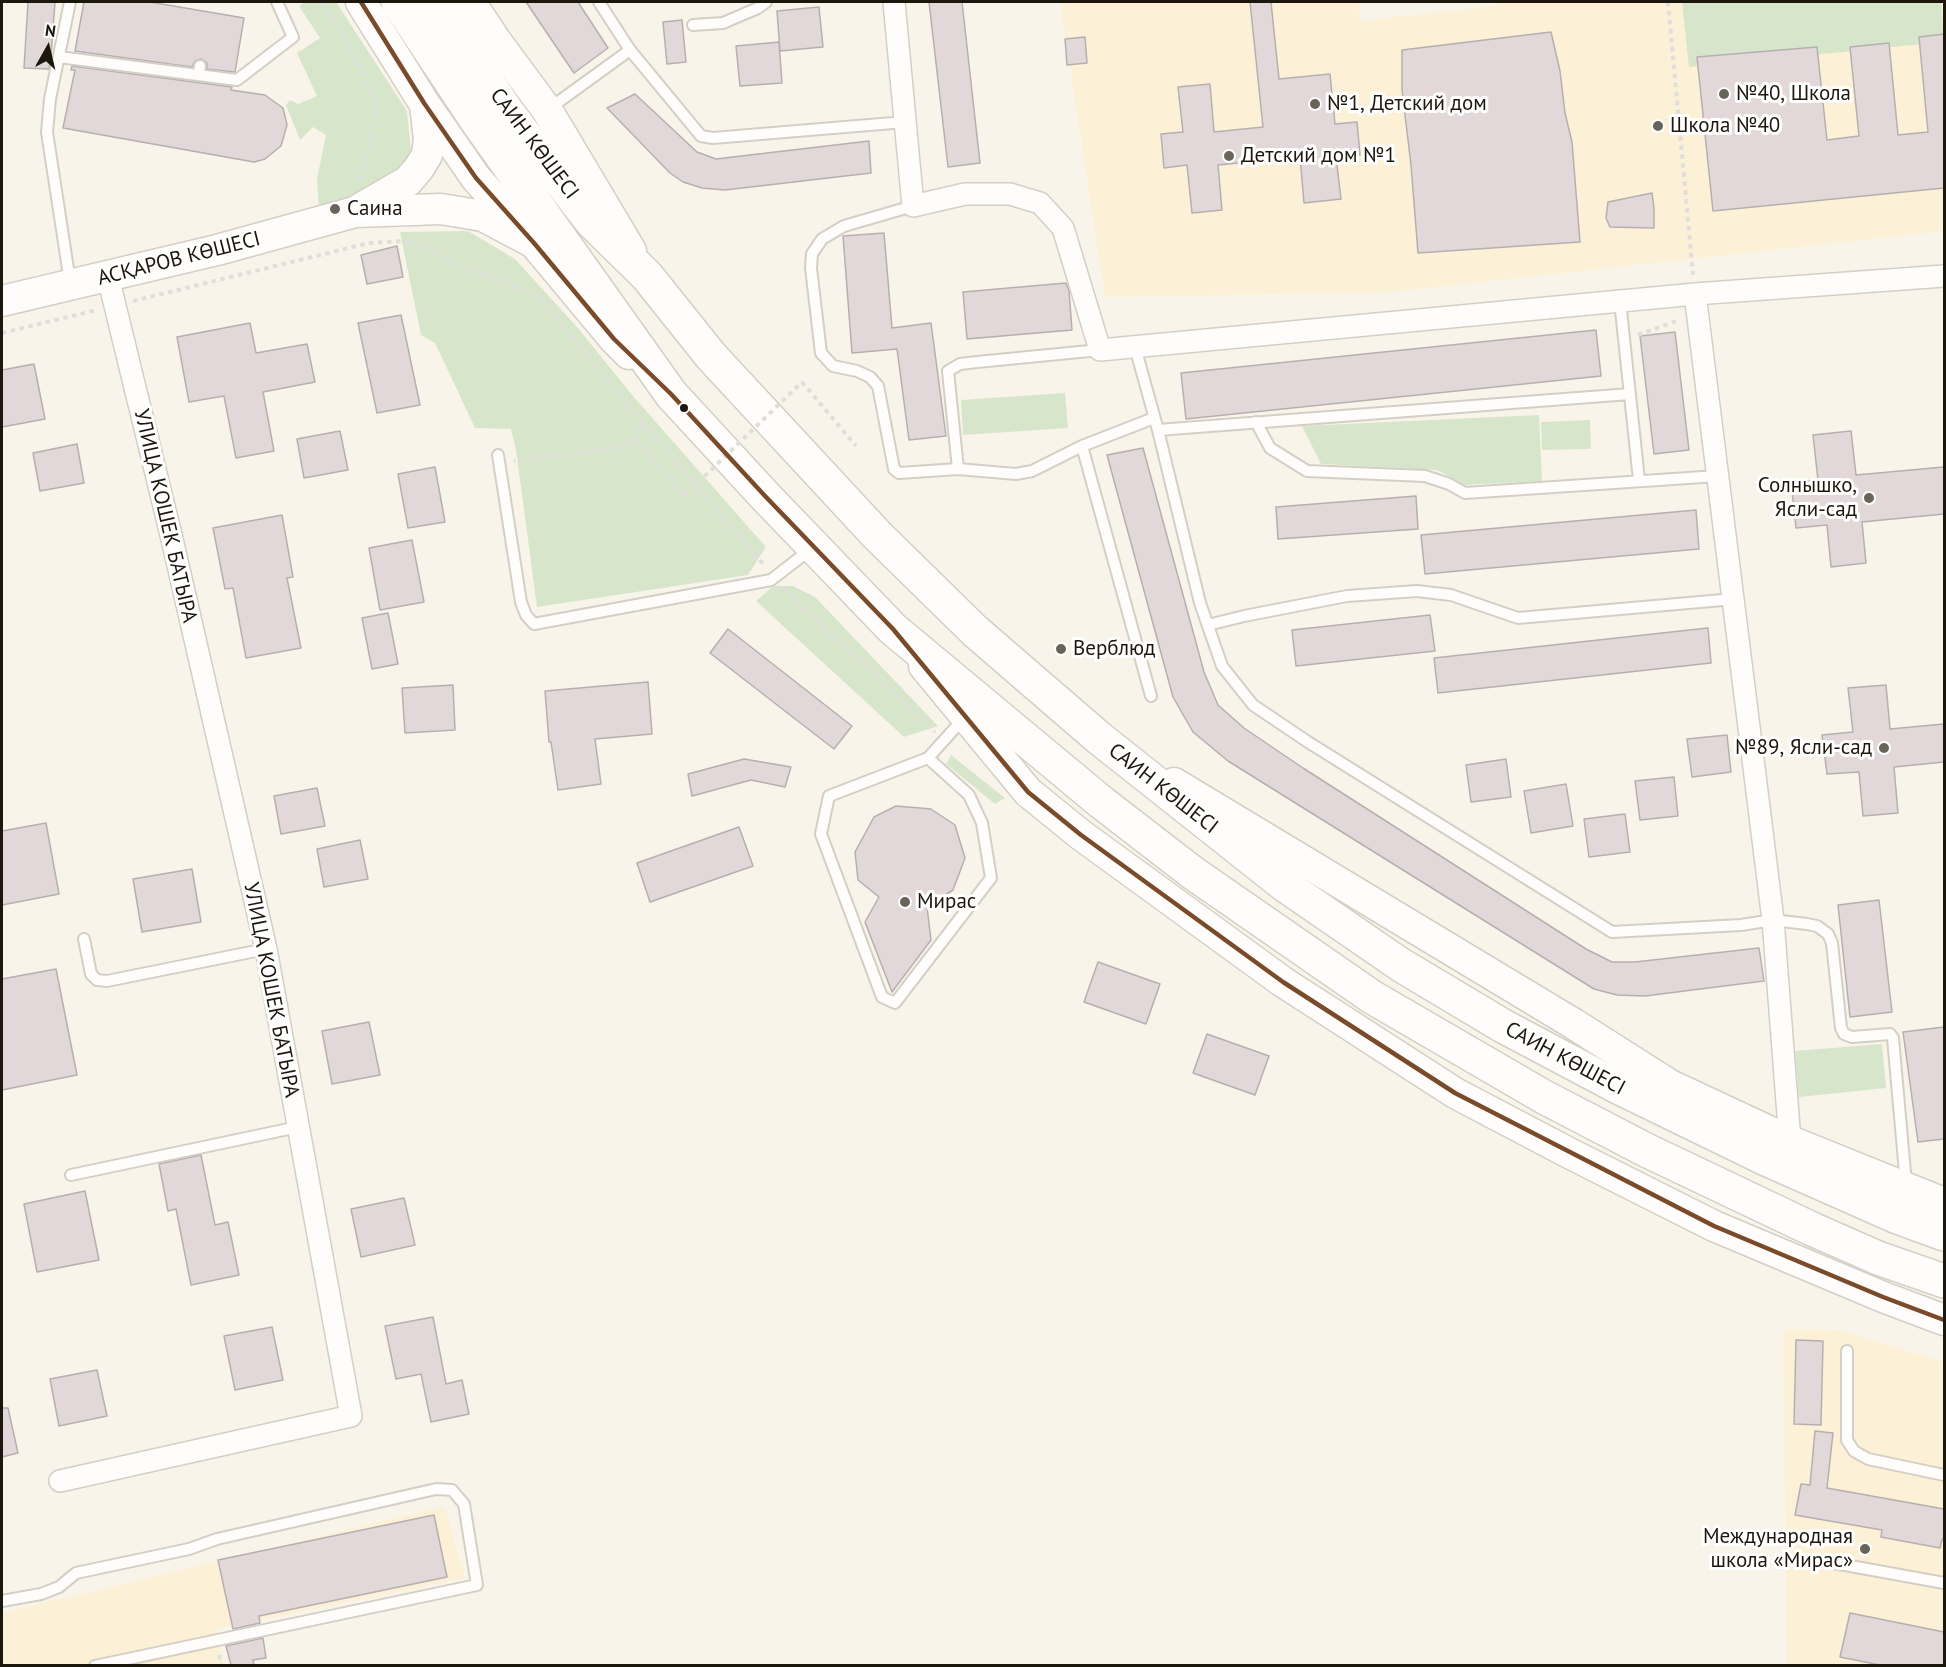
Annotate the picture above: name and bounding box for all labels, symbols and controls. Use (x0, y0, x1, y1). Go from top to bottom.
north arrow (18, 18, 78, 78)
text: N (44, 20, 57, 41)
place label: №40, Школа (1736, 81, 1851, 107)
street label: САИН КӨШЕСІ (484, 84, 584, 204)
marker: №40, Школа (1717, 87, 1731, 101)
place label: №1, Детский дом (1327, 91, 1487, 117)
marker: №1, Детский дом (1308, 97, 1322, 111)
place label: Школа №40 (1670, 113, 1780, 139)
marker: Школа №40 (1651, 119, 1665, 133)
place label: Детский дом №1 (1241, 143, 1396, 169)
marker: Детский дом №1 (1222, 149, 1236, 163)
place label: Саина (347, 196, 403, 222)
marker: Саина (328, 202, 342, 216)
street label: АСҚАРОВ КӨШЕСІ (95, 227, 263, 291)
unlabelled marker (678, 402, 690, 414)
street label: УЛИЦА КОШЕК БАТЫРА (128, 407, 202, 625)
place label: Солнышко, Ясли-сад (1758, 473, 1857, 523)
marker: Солнышко, Ясли-сад (1862, 491, 1876, 505)
place label: Верблюд (1073, 636, 1155, 662)
marker: Верблюд (1054, 642, 1068, 656)
place label: №89, Ясли-сад (1735, 735, 1872, 761)
street label: САИН КӨШЕСІ (1103, 738, 1223, 840)
marker: №89, Ясли-сад (1877, 741, 1891, 755)
street label: УЛИЦА КОШЕК БАТЫРА (238, 880, 304, 1100)
place label: Мирас (917, 889, 976, 915)
marker: Мирас (898, 895, 912, 909)
street label: САИН КӨШЕСІ (1501, 1017, 1629, 1101)
place label: Международная школа «Мирас» (1703, 1524, 1853, 1574)
marker: Международная школа «Мирас» (1858, 1542, 1872, 1556)

